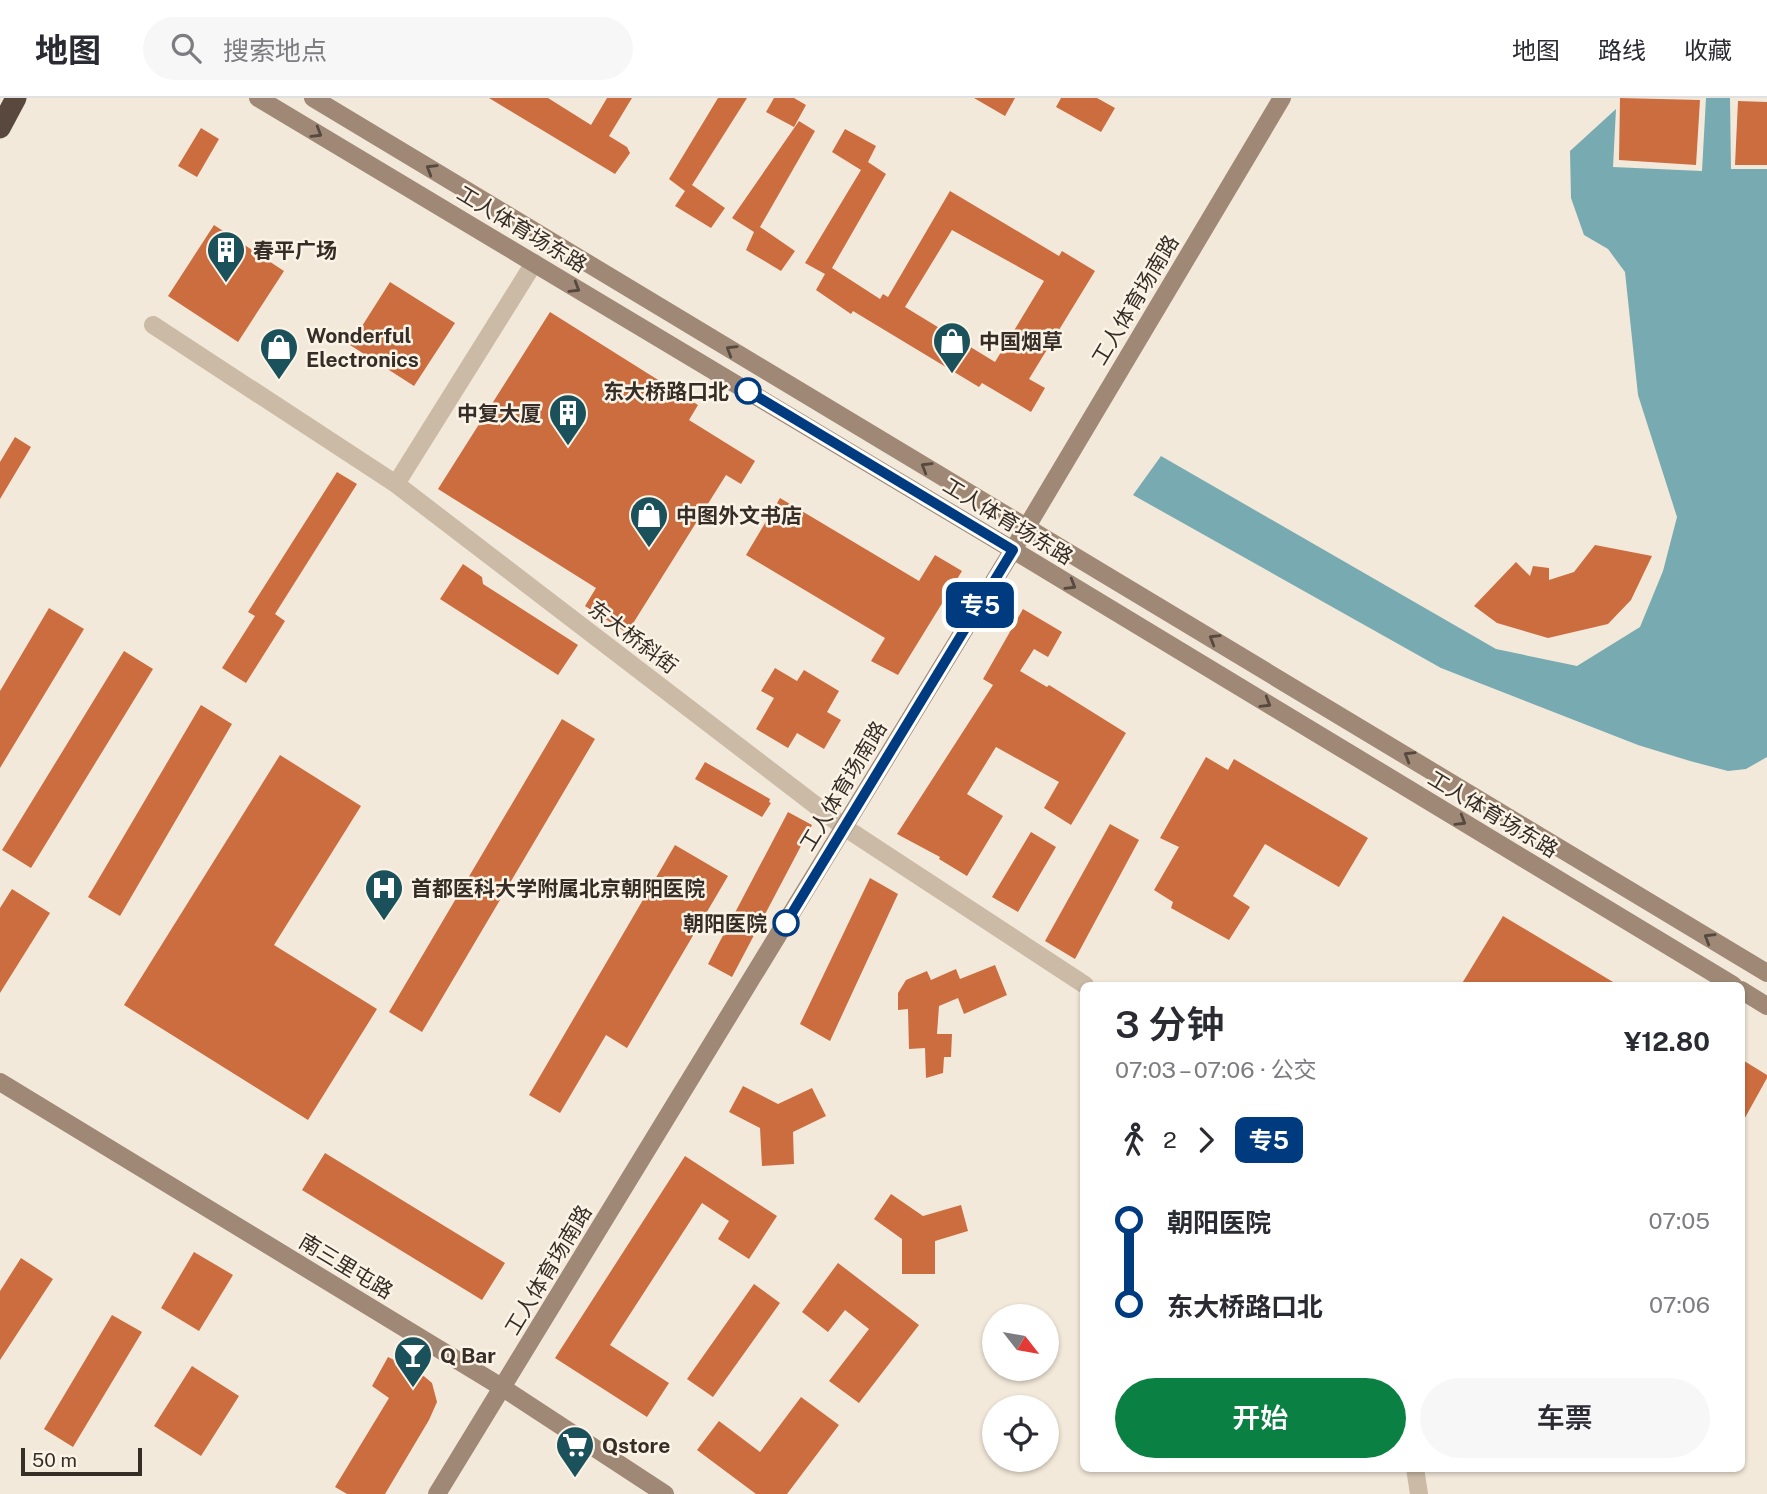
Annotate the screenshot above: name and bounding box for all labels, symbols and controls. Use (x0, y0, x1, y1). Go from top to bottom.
search box (143, 17, 633, 80)
icon: search (167, 29, 205, 67)
text: 地图 (35, 31, 101, 69)
text: 搜索地点 (223, 35, 327, 66)
text: 地图 (1512, 36, 1560, 64)
text: 路线 (1598, 36, 1646, 64)
text: 收藏 (1684, 36, 1732, 64)
one-way arrow (309, 125, 322, 138)
one-way arrow (426, 164, 439, 177)
street label: 工人体育场东路 (453, 180, 591, 278)
building icon: 春平广场 (205, 229, 247, 284)
street label: 工人体育场南路 (1086, 231, 1184, 369)
place label: 春平广场 (253, 238, 337, 263)
one-way arrow (568, 279, 581, 292)
shop icon: 中国烟草 (931, 320, 973, 375)
place label: Wonderful Electronics (306, 323, 419, 372)
shop icon: Wonderful Electronics (258, 326, 300, 381)
place label: 中国烟草 (979, 329, 1063, 354)
one-way arrow (726, 345, 739, 358)
marker: 东大桥路口北 (735, 378, 761, 404)
place label: 东大桥路口北 (603, 379, 729, 404)
building icon: 中复大厦 (547, 392, 589, 447)
place label: 中复大厦 (457, 401, 541, 426)
one-way arrow (921, 462, 934, 475)
street label: 工人体育场东路 (939, 472, 1077, 570)
shop icon: 中图外文书店 (628, 494, 670, 549)
place label: 中图外文书店 (676, 503, 802, 528)
one-way arrow (1064, 577, 1077, 590)
line badge: 专5 (948, 582, 1012, 628)
text: 专5 (960, 591, 1000, 619)
street label: 东大桥斜街 (584, 595, 682, 679)
one-way arrow (1209, 635, 1222, 648)
one-way arrow (1259, 695, 1272, 708)
street label: 工人体育场南路 (794, 717, 892, 855)
one-way arrow (1404, 752, 1417, 765)
street label: 工人体育场东路 (1424, 765, 1562, 863)
one-way arrow (1453, 812, 1466, 825)
hospital icon: 首都医科大学附属北京朝阳医院 (363, 867, 405, 922)
place label: 首都医科大学附属北京朝阳医院 (411, 876, 705, 901)
marker: 朝阳医院 (773, 910, 799, 936)
place label: 朝阳医院 (683, 911, 767, 936)
one-way arrow (1703, 933, 1716, 946)
text: 3 分钟 (1115, 1002, 1225, 1047)
text: ¥12.80 (1624, 1026, 1710, 1057)
text: 07:03 – 07:06 · 公交 (1115, 1056, 1317, 1083)
icon: walk (1115, 1121, 1153, 1159)
icon: forward (1187, 1121, 1225, 1159)
text: 2 (1163, 1126, 1177, 1153)
text: 专5 (1249, 1126, 1289, 1154)
street label: 工人体育场南路 (499, 1201, 597, 1339)
text: 朝阳医院 (1167, 1207, 1271, 1238)
text: 07:05 (1649, 1207, 1710, 1234)
street label: 南三里屯路 (295, 1228, 397, 1304)
text: 东大桥路口北 (1167, 1291, 1323, 1322)
text: 07:06 (1649, 1291, 1710, 1318)
north arrow (982, 1304, 1059, 1381)
map controls (982, 1304, 1059, 1472)
bar icon: Q Bar (392, 1334, 434, 1389)
place label: Q Bar (440, 1343, 496, 1368)
button: 开始 (1115, 1378, 1406, 1458)
button: 车票 (1420, 1378, 1710, 1458)
button: locate (982, 1395, 1059, 1472)
supermarket icon: Qstore (554, 1424, 596, 1479)
place label: Qstore (602, 1433, 670, 1458)
scale bar (21, 1445, 142, 1477)
text: 50 m (32, 1449, 77, 1471)

